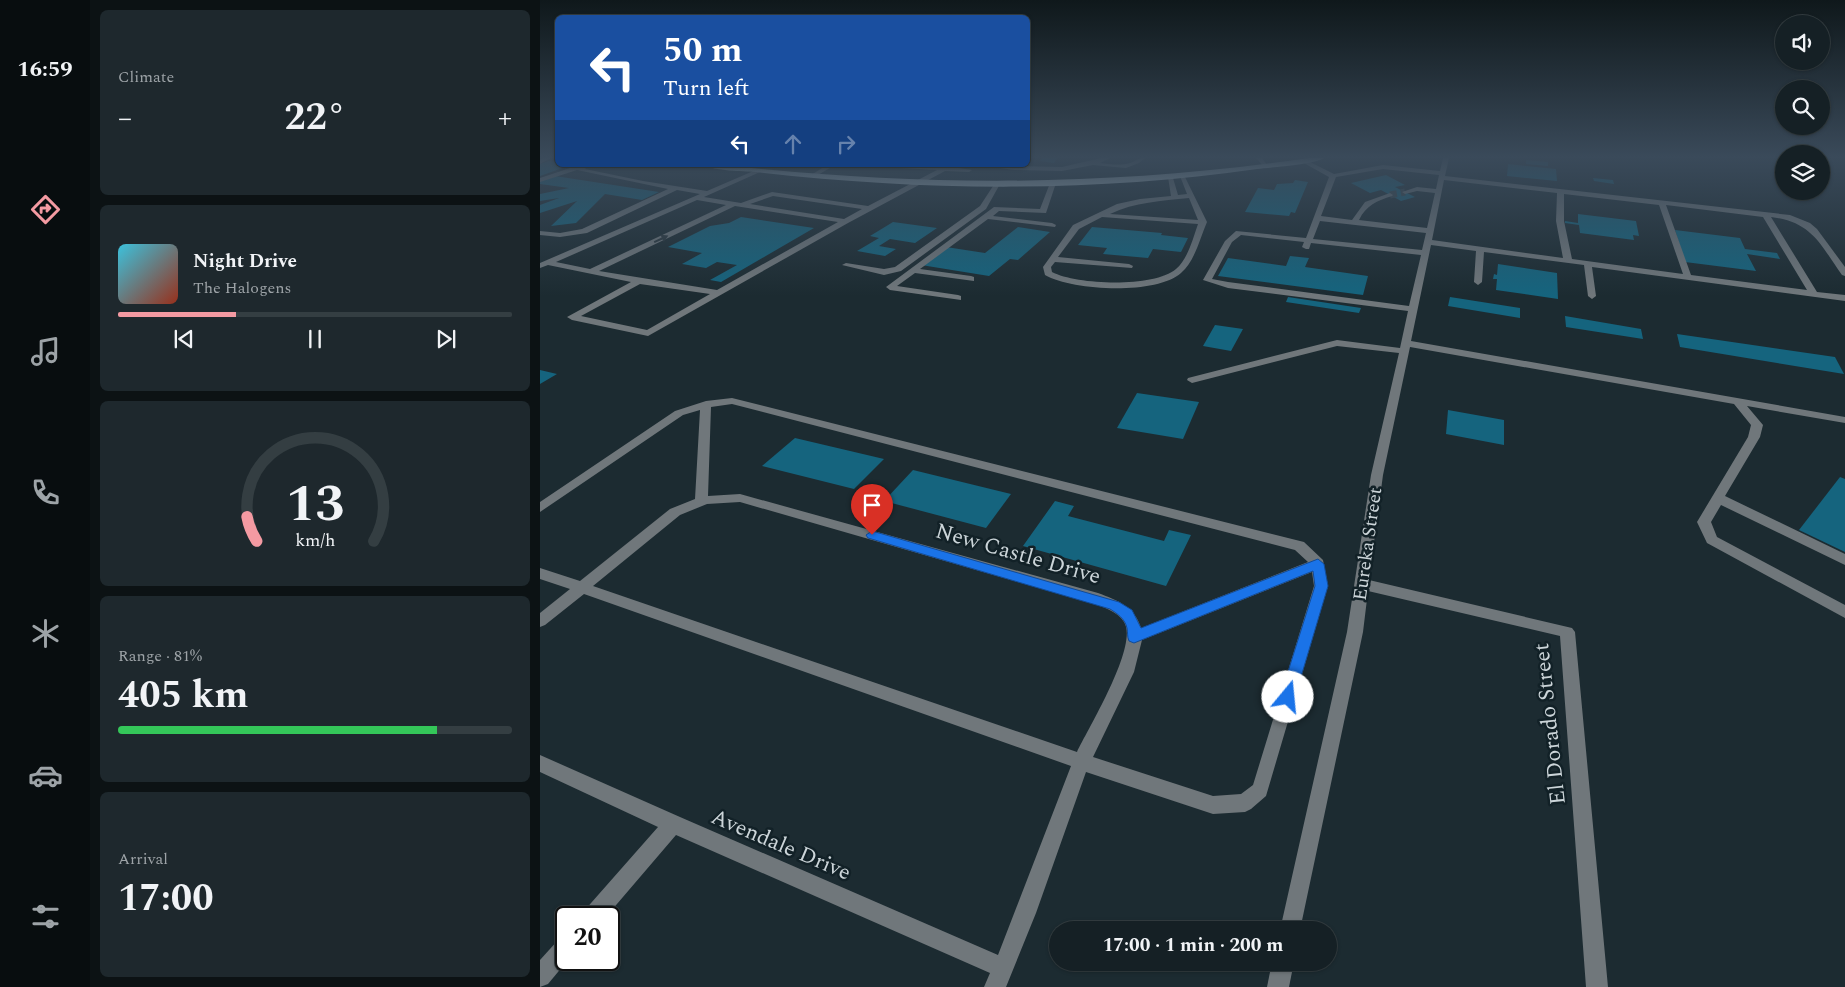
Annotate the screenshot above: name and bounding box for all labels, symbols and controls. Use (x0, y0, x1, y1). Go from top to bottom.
map controls (1775, 15, 1830, 200)
button: sound (1775, 15, 1830, 70)
text: 50 m (663, 24, 743, 77)
icon: left (580, 35, 645, 100)
text: 16:59 (17, 53, 73, 86)
text: Climate (118, 65, 174, 89)
text: Turn left (663, 72, 749, 105)
button: search (1775, 80, 1830, 135)
text: 22° (284, 89, 346, 147)
text: − (118, 97, 132, 140)
text: + (498, 97, 512, 140)
icon: left (726, 130, 754, 158)
icon: ahead (779, 130, 807, 158)
icon: right (832, 130, 860, 158)
button: layers (1775, 145, 1830, 200)
icon: directions (28, 192, 63, 227)
one-way arrow (654, 234, 668, 242)
text: Night Drive (193, 247, 297, 276)
text: The Halogens (193, 276, 291, 300)
icon: previous (170, 325, 198, 353)
icon: pause (301, 325, 329, 353)
icon: next (432, 325, 460, 353)
icon: music (28, 334, 63, 369)
text: 13 (286, 465, 344, 544)
icon: phone (28, 475, 63, 510)
pin (851, 484, 893, 535)
street label: Eureka Street (1346, 485, 1390, 602)
icon: arrive (858, 491, 886, 519)
street label: New Castle Drive (931, 515, 1105, 593)
text: km/h (295, 527, 335, 554)
icon: climate (28, 616, 63, 651)
street label: El Dorado Street (1525, 641, 1575, 806)
text: Range · 81% (118, 644, 202, 668)
text: 405 km (118, 667, 249, 725)
position arrow (1261, 670, 1313, 722)
icon: car (28, 758, 63, 793)
street label: Avendale Drive (706, 801, 856, 889)
text: Arrival (118, 847, 168, 871)
text: 17:00 (118, 870, 213, 928)
icon: filters (28, 899, 63, 934)
speed limit sign: 20 (555, 906, 620, 971)
text: 17:00 · 1 min · 200 m (1103, 931, 1283, 960)

